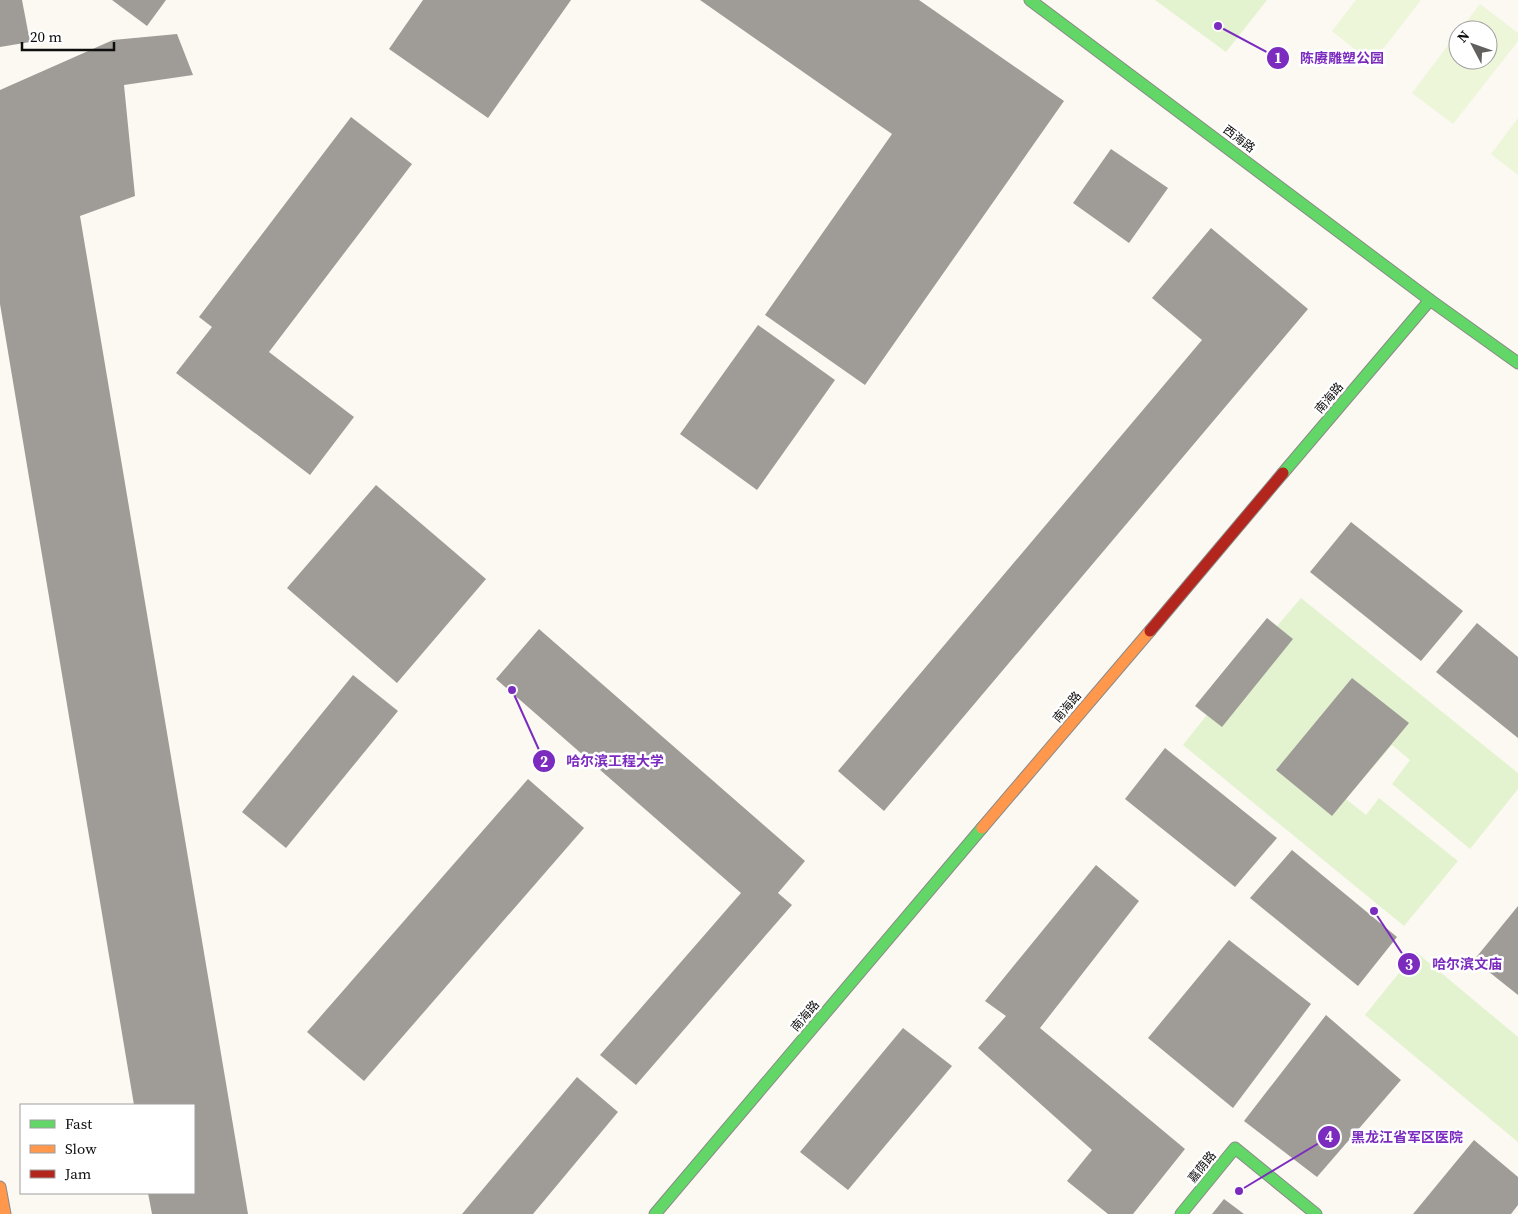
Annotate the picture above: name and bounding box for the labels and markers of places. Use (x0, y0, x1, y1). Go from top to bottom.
callout: 陈赓雕塑公园 (1265, 43, 1394, 72)
callout: 哈尔滨工程大学 (531, 747, 674, 776)
callout: 哈尔滨文庙 (1397, 950, 1512, 979)
callout: 黑龙江省军区医院 (1316, 1123, 1473, 1152)

